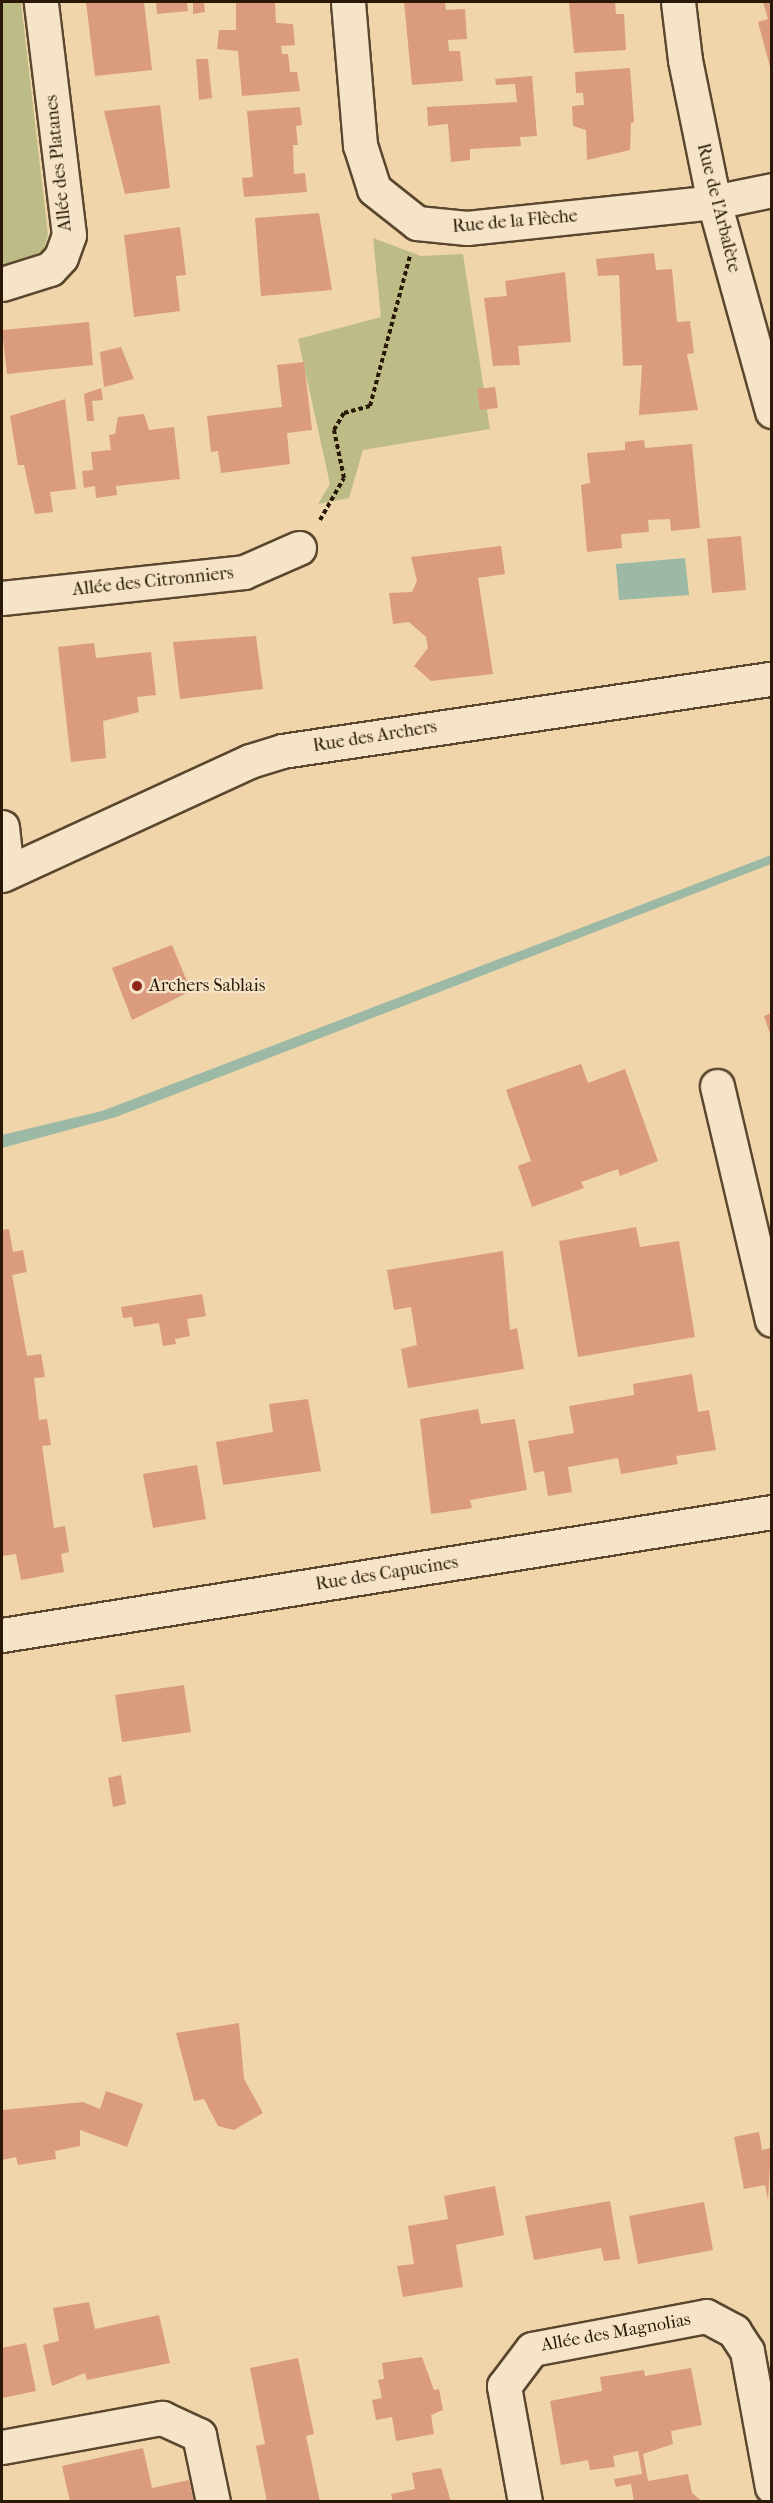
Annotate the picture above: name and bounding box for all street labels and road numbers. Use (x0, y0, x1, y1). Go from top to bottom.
street label: Allée des Platanes (41, 94, 77, 232)
street label: Rue de l’Arbalète (692, 141, 744, 275)
street label: Rue de la Flèche (451, 206, 579, 238)
street label: Allée des Citronniers (71, 563, 235, 601)
street label: Rue des Archers (311, 717, 439, 757)
street label: Rue des Capucines (314, 1552, 460, 1596)
street label: Allée des Magnolias (540, 2309, 692, 2357)

